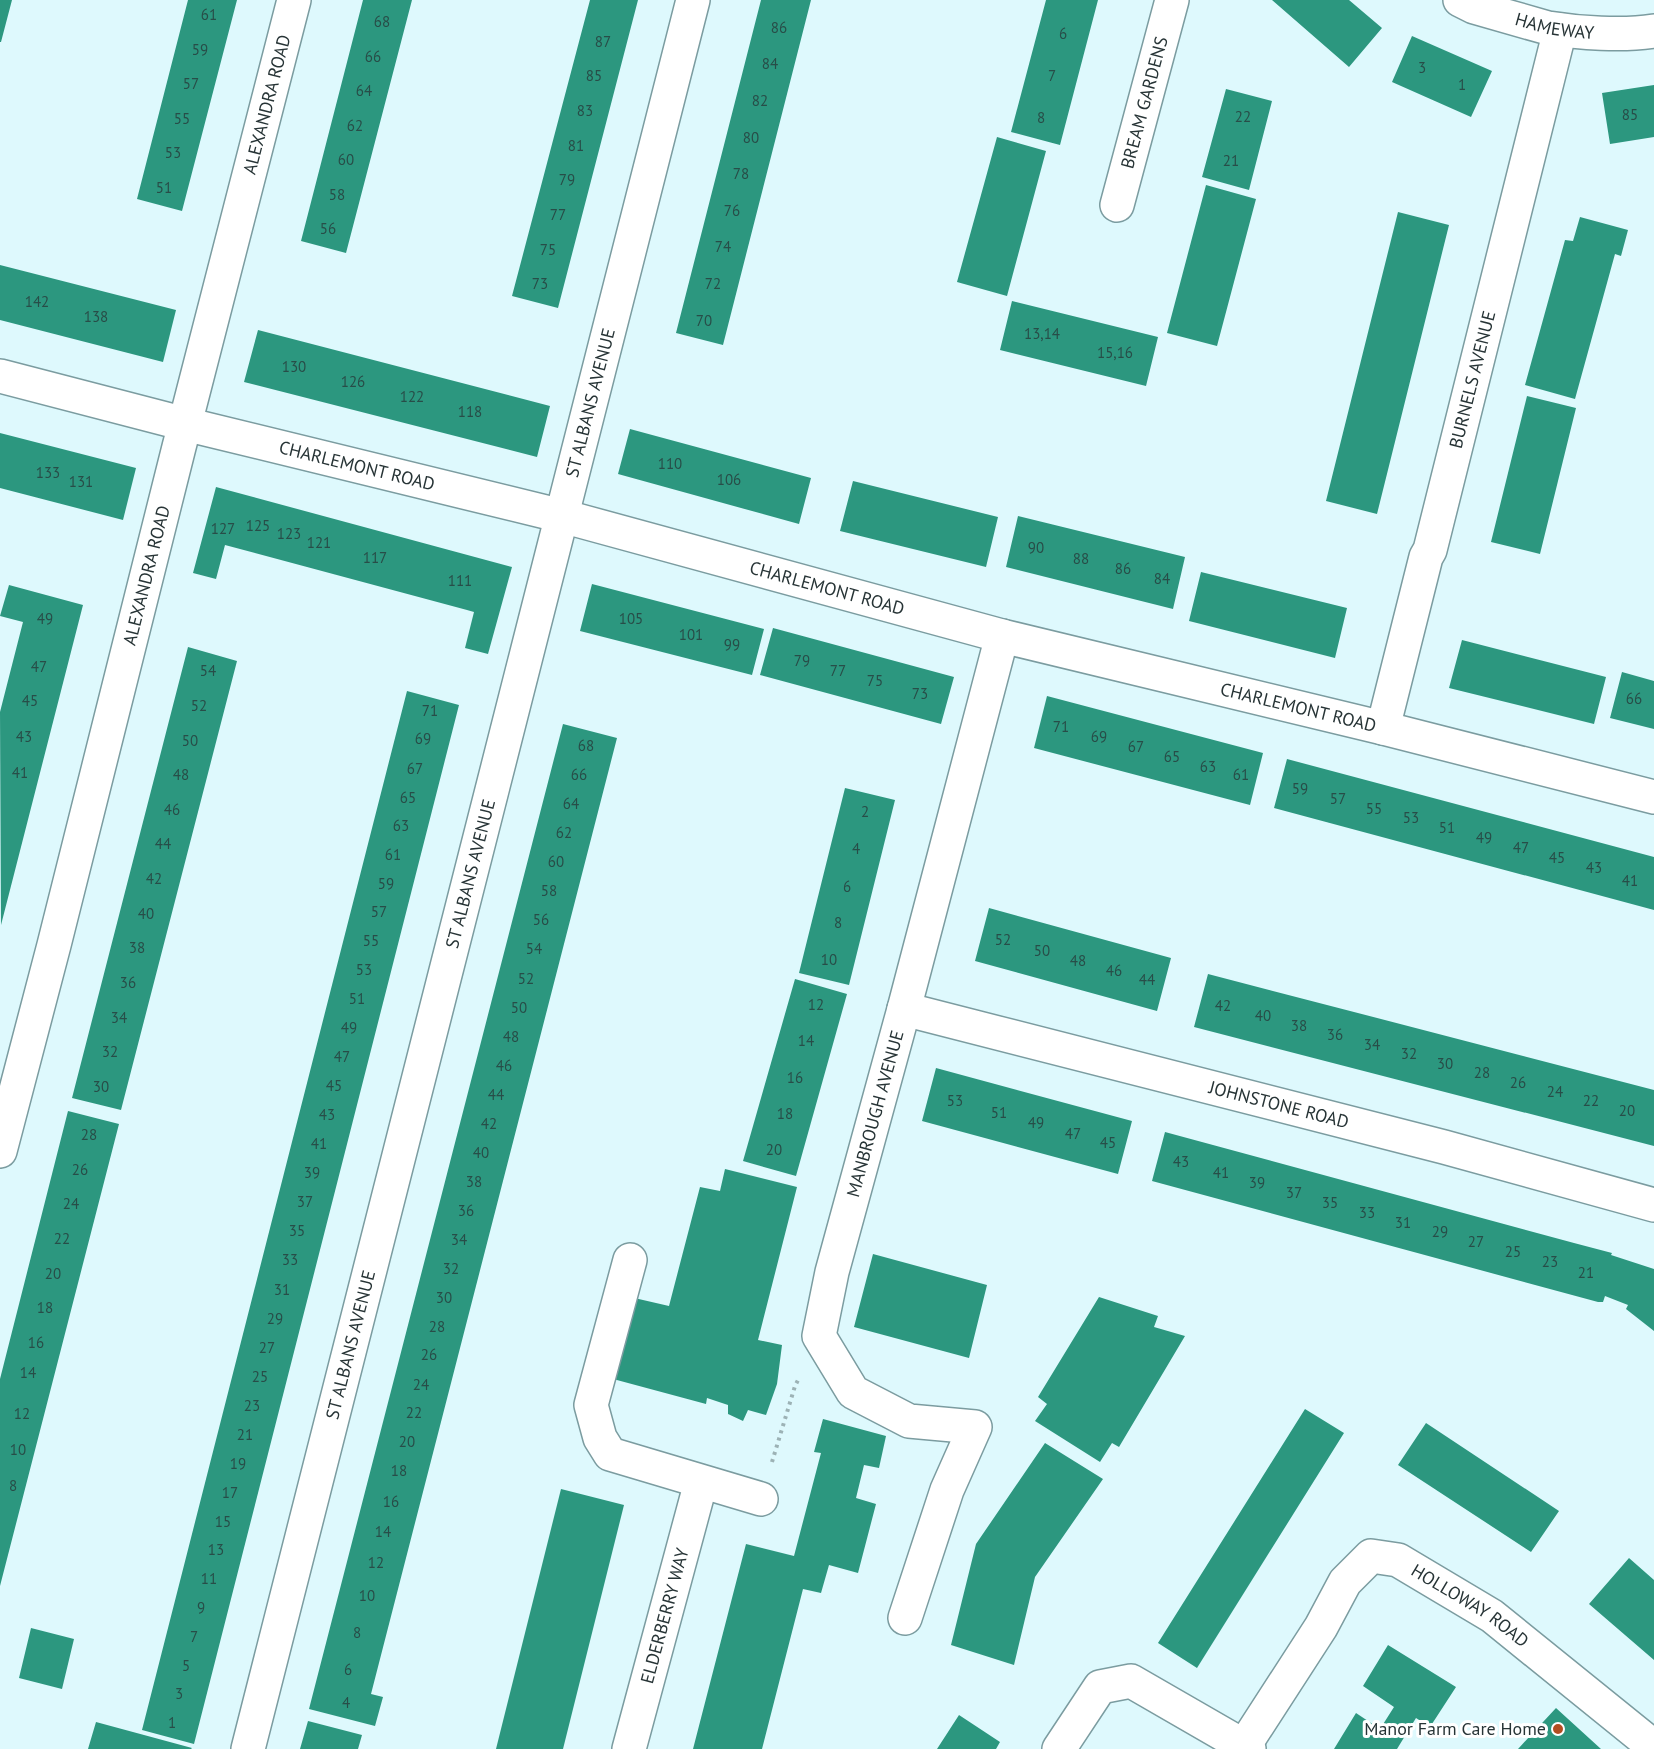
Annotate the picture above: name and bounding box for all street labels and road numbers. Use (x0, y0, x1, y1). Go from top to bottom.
street label: HAMEWAY (1513, 7, 1595, 44)
street label: ALEXANDRA ROAD (238, 32, 296, 177)
street label: BREAM GARDENS (1115, 34, 1173, 171)
street label: BURNELS AVENUE (1444, 308, 1500, 451)
street label: ST ALBANS AVENUE (560, 326, 620, 480)
street label: CHARLEMONT ROAD (277, 435, 437, 496)
street label: ALEXANDRA ROAD (118, 503, 175, 648)
street label: CHARLEMONT ROAD (747, 556, 907, 620)
street label: CHARLEMONT ROAD (1218, 677, 1379, 737)
street label: ST ALBANS AVENUE (440, 797, 500, 951)
street label: MANBROUGH AVENUE (841, 1028, 909, 1199)
street label: JOHNSTONE ROAD (1206, 1075, 1351, 1133)
street label: ST ALBANS AVENUE (320, 1268, 380, 1422)
street label: ELDERBERRY WAY (635, 1545, 694, 1686)
street label: HOLLOWAY ROAD (1407, 1558, 1534, 1652)

